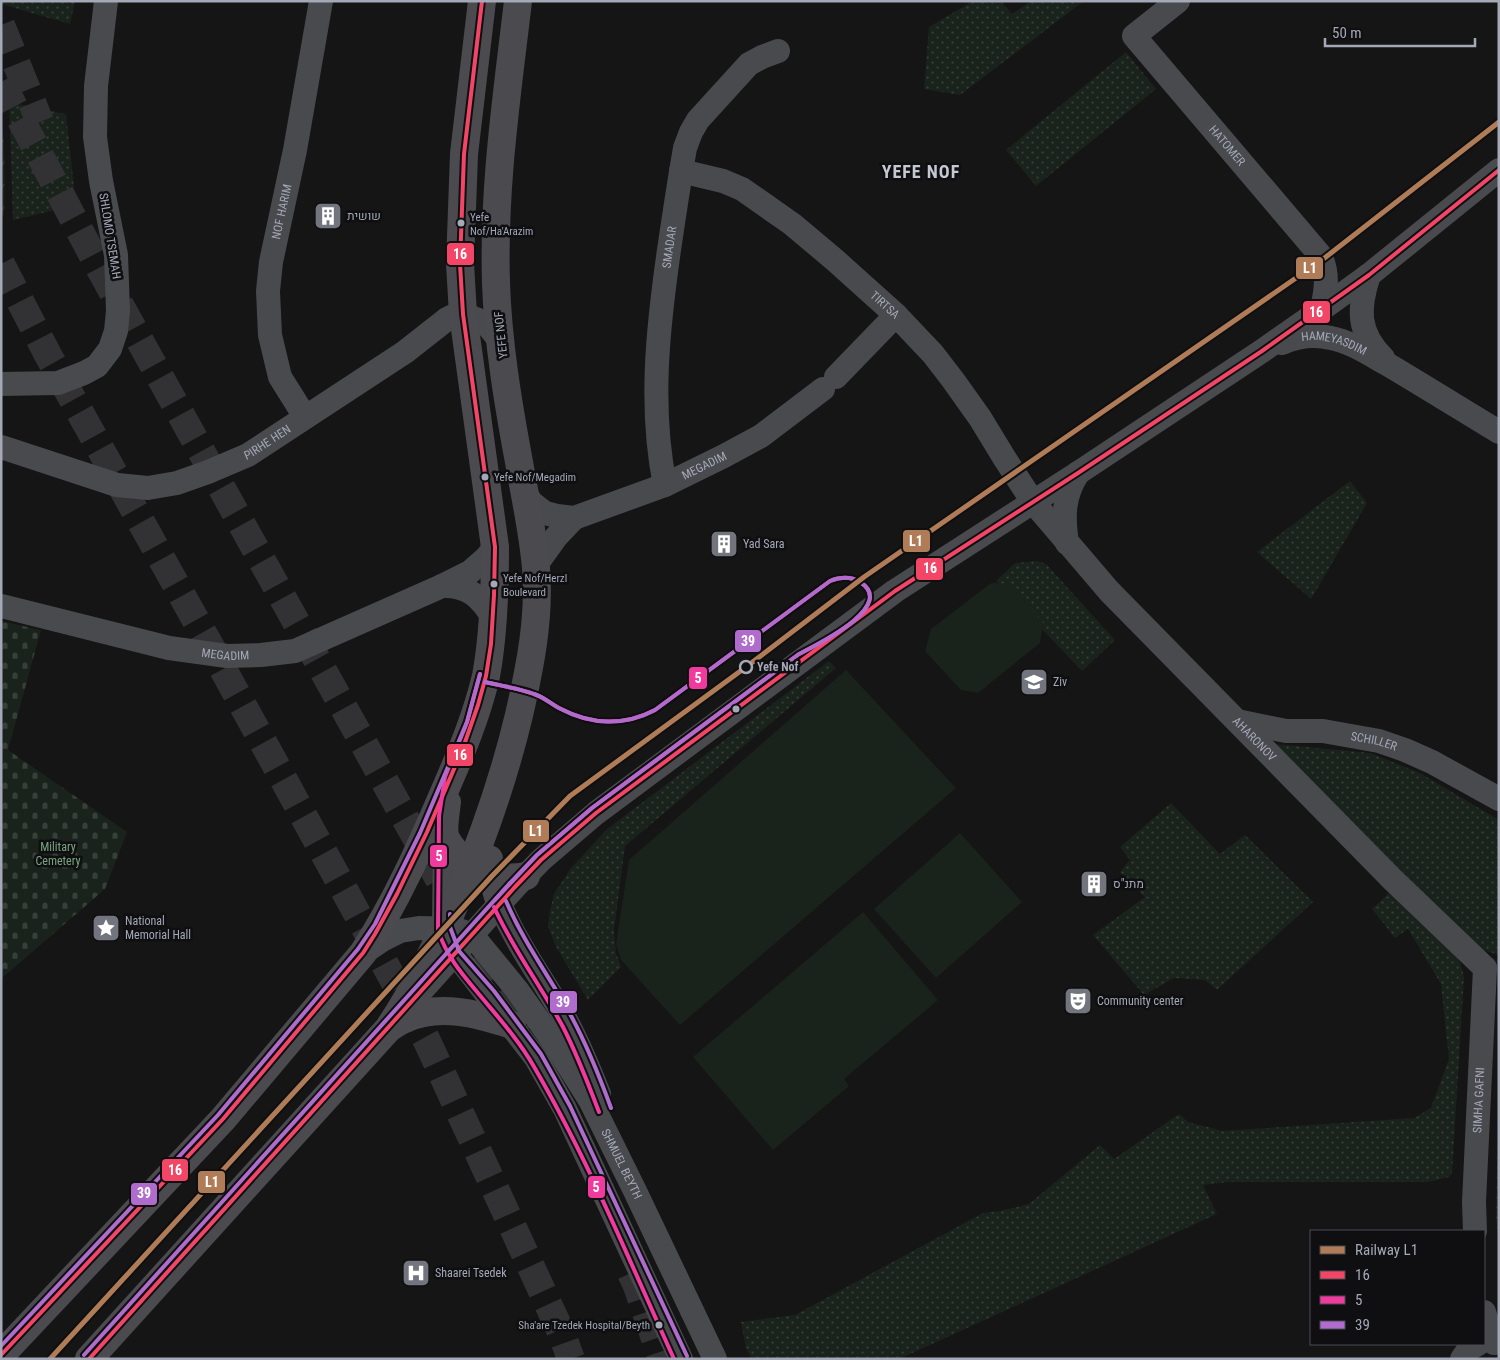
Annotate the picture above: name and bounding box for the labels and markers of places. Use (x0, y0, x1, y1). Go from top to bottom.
building icon: שושית (313, 201, 343, 231)
place label: שושית (347, 209, 381, 223)
place label: Yefe Nof/Ha'Arazim (470, 211, 533, 238)
marker: Yefe Nof/Ha'Arazim (456, 218, 466, 228)
place label: Yefe Nof/Megadim (494, 471, 576, 484)
marker: Yefe Nof/Megadim (480, 472, 490, 482)
building icon: Yad Sara (709, 529, 739, 559)
place label: Yad Sara (743, 537, 785, 551)
place label: Yefe Nof/Herzl Boulevard (503, 572, 567, 599)
marker: Yefe Nof/Herzl Boulevard (489, 579, 499, 589)
marker: Yefe Nof (739, 660, 753, 674)
place label: Yefe Nof (757, 660, 798, 674)
school or university icon: Ziv (1019, 667, 1049, 697)
place label: Ziv (1053, 675, 1067, 689)
unlabelled marker (731, 704, 741, 714)
building icon: מתנ"ס (1079, 869, 1109, 899)
place label: מתנ"ס (1113, 877, 1144, 891)
place icon: National Memorial Hall (91, 913, 121, 943)
place label: National Memorial Hall (125, 914, 191, 942)
theatre icon: Community center (1063, 986, 1093, 1016)
place label: Community center (1097, 994, 1184, 1008)
hospital icon: Shaarei Tsedek (401, 1258, 431, 1288)
place label: Shaarei Tsedek (435, 1266, 507, 1280)
place label: Sha'are Tzedek Hospital/Beyth (518, 1319, 650, 1332)
marker: Sha'are Tzedek Hospital/Beyth (654, 1320, 664, 1330)

